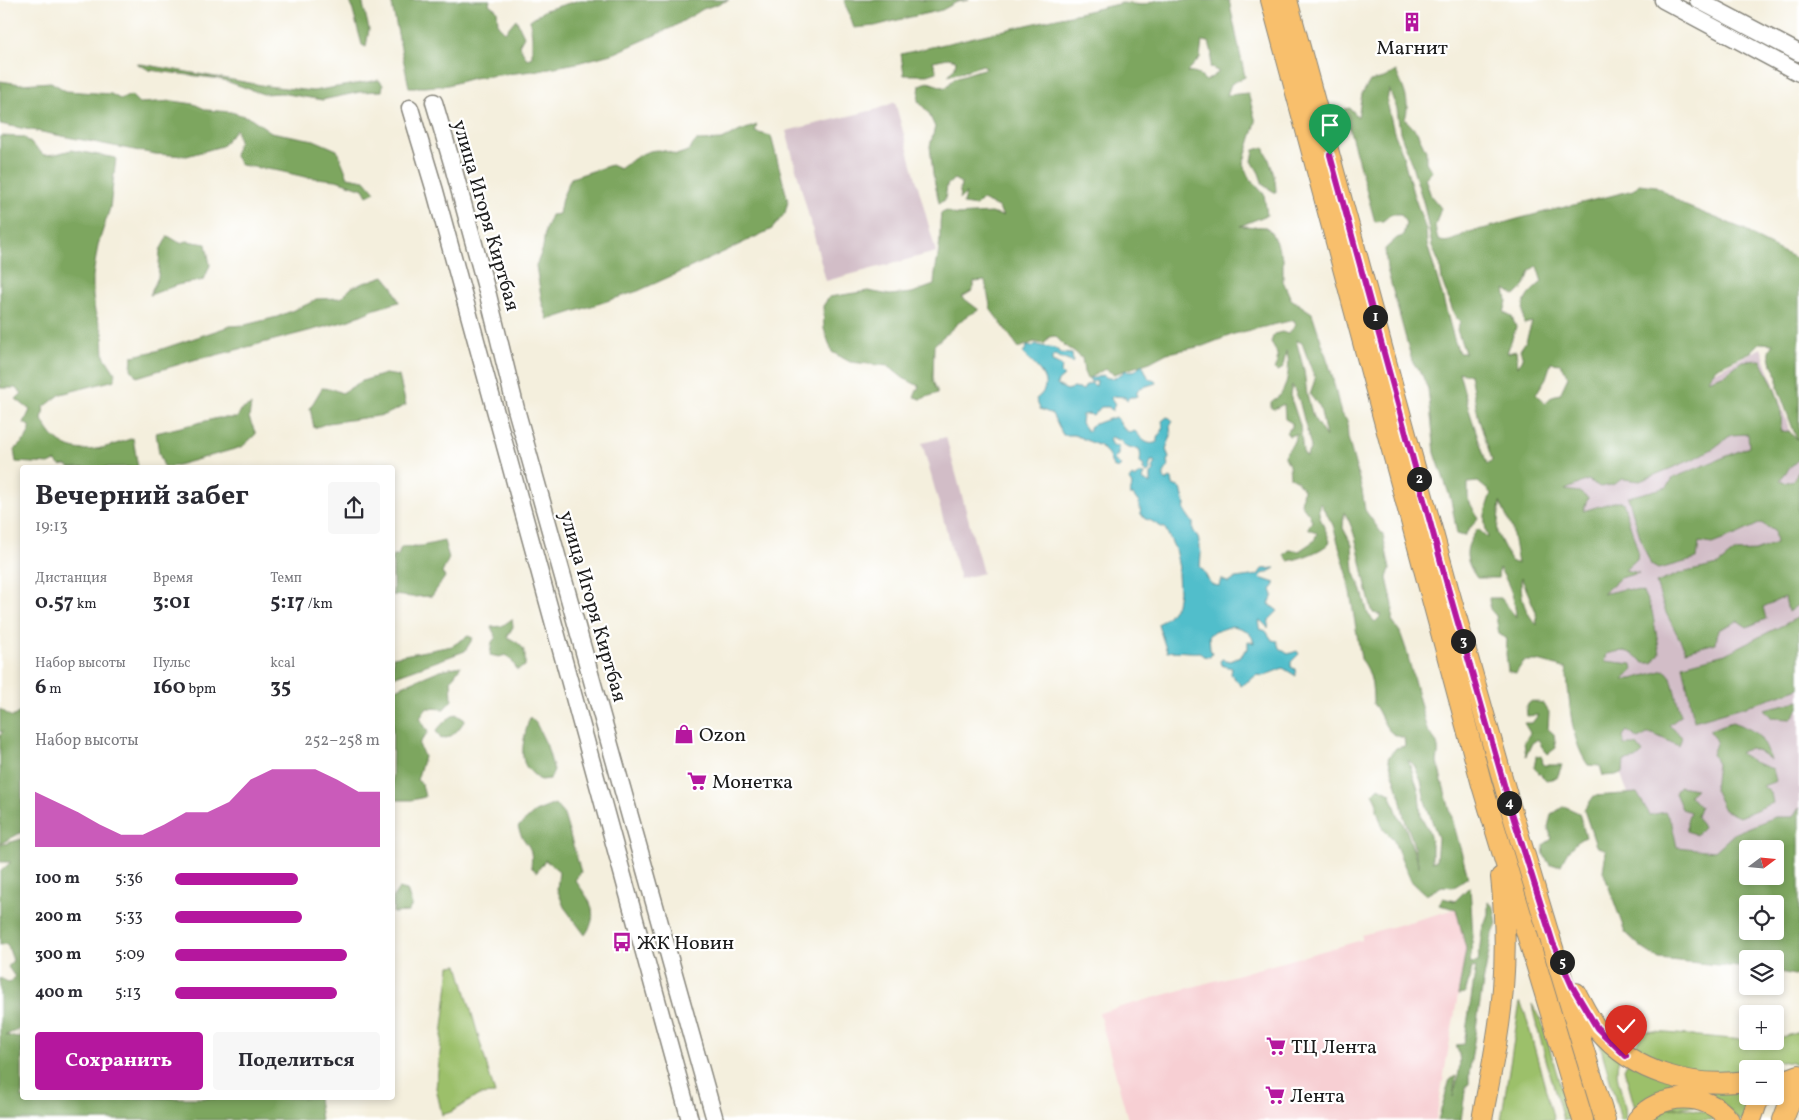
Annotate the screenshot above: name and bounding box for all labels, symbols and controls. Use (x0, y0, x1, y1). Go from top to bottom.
building icon: Магнит (1401, 11, 1423, 33)
place label: Магнит (1376, 35, 1448, 63)
pin (1309, 104, 1351, 155)
icon: arrive (1316, 111, 1344, 139)
street label: улица Игоря Киртбая (444, 117, 526, 314)
pin: 1 (1362, 304, 1388, 330)
text: 1 (1373, 308, 1378, 327)
pin: 2 (1406, 466, 1432, 492)
text: 2 (1416, 470, 1423, 489)
text: Вечерний забег (35, 477, 249, 516)
button: share (328, 482, 380, 534)
street label: улица Игоря Киртбая (551, 508, 633, 705)
text: 19:13 (35, 516, 68, 538)
text: Дистанция (35, 569, 107, 588)
text: Время (153, 569, 193, 588)
text: Темп (270, 569, 302, 588)
text: 0.57 (35, 588, 74, 617)
text: 3:01 (153, 588, 191, 617)
text: 5:17 (270, 588, 305, 617)
text: km (74, 595, 97, 614)
text: /km (305, 595, 333, 614)
pin: 3 (1450, 628, 1476, 654)
text: 3 (1460, 632, 1467, 651)
text: Набор высоты (35, 654, 126, 673)
text: Пульс (153, 654, 190, 673)
text: kcal (270, 654, 295, 673)
text: 6 (35, 673, 47, 702)
text: 160 (153, 673, 186, 702)
text: 35 (270, 673, 291, 702)
text: m (47, 680, 62, 699)
text: bpm (186, 680, 216, 699)
place label: Ozon (699, 722, 746, 750)
shop icon: Ozon (673, 723, 695, 745)
text: Набор высоты (35, 730, 139, 752)
text: 252–258 m (304, 730, 380, 752)
place label: Монетка (712, 769, 793, 797)
supermarket icon: Монетка (686, 770, 708, 792)
pin: 4 (1496, 790, 1522, 816)
text: 4 (1505, 794, 1514, 813)
north arrow (1739, 840, 1784, 885)
map controls (1739, 840, 1784, 1105)
text: 100 m (35, 868, 80, 890)
text: 5:36 (115, 868, 143, 890)
button: locate (1739, 895, 1784, 940)
text: 200 m (35, 906, 82, 928)
text: 5:33 (115, 906, 143, 928)
place label: ЖК Новин (637, 930, 734, 958)
bus stop icon: ЖК Новин (611, 931, 633, 953)
text: 300 m (35, 944, 81, 966)
text: 5:09 (115, 944, 145, 966)
pin: 5 (1550, 950, 1574, 974)
button: layers (1739, 950, 1784, 995)
text: 5 (1559, 953, 1566, 972)
text: 400 m (35, 982, 83, 1004)
text: 5:13 (115, 982, 141, 1004)
pin (1605, 1005, 1647, 1056)
button: + (1739, 1005, 1784, 1050)
icon: check (1612, 1012, 1640, 1040)
button: Сохранить (35, 1032, 203, 1090)
button: Поделиться (213, 1032, 380, 1090)
place label: ТЦ Лента (1291, 1034, 1377, 1062)
supermarket icon: ТЦ Лента (1265, 1035, 1287, 1057)
button: − (1739, 1060, 1784, 1105)
place label: Лента (1290, 1083, 1345, 1111)
supermarket icon: Лента (1264, 1084, 1286, 1106)

